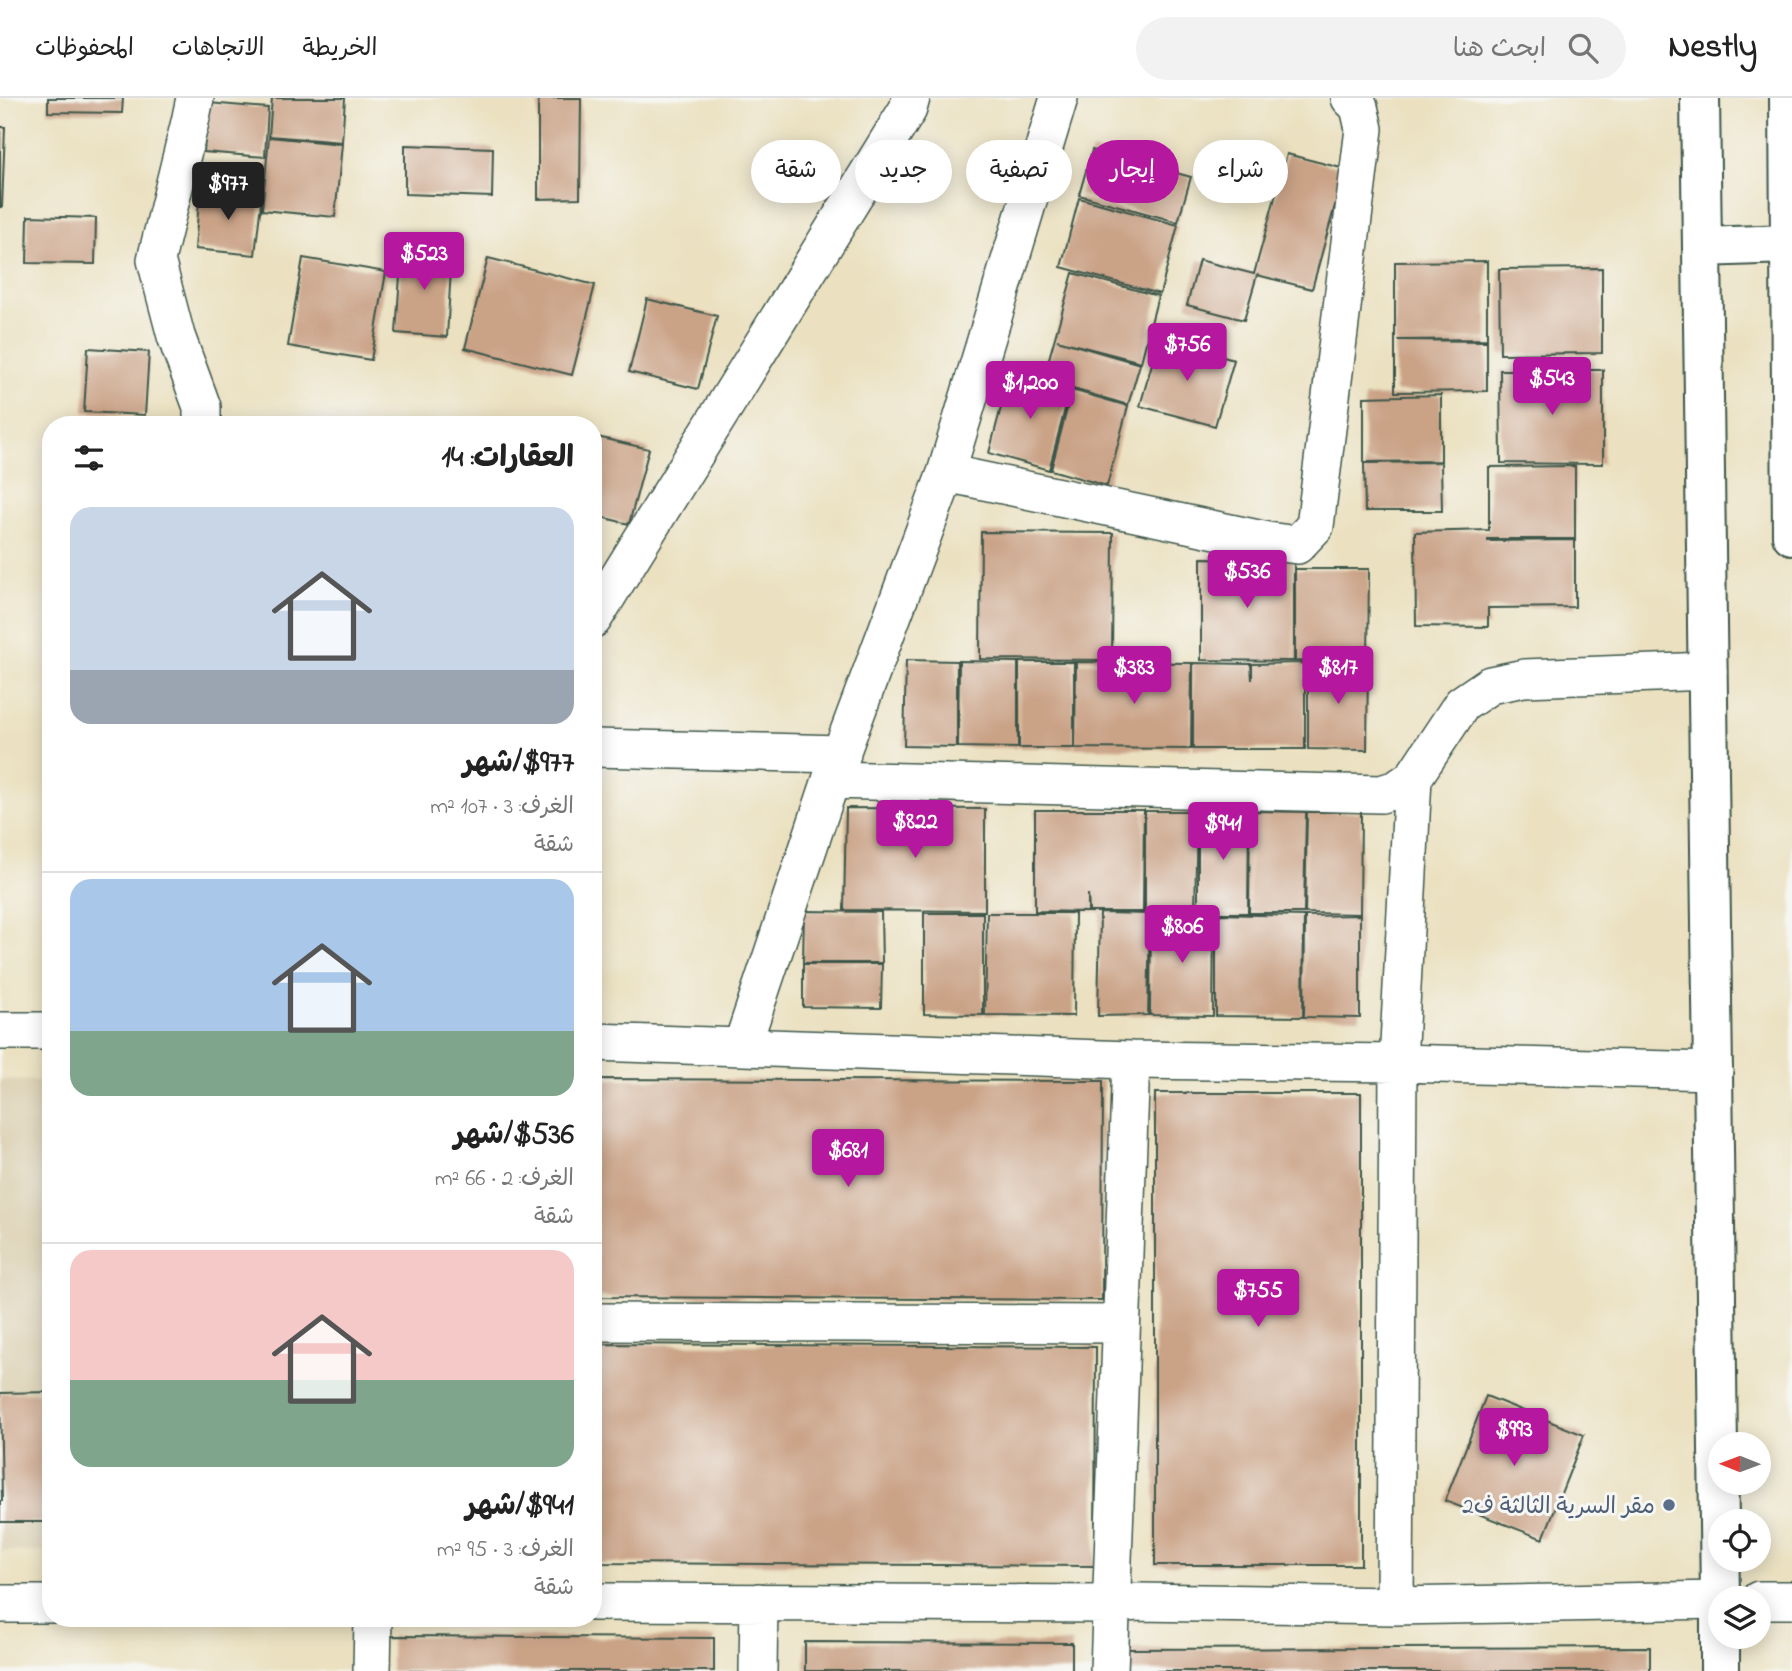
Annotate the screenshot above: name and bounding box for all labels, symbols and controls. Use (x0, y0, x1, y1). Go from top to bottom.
search box (1136, 17, 1626, 80)
text: Nestly (1668, 24, 1757, 72)
icon: search (1564, 29, 1602, 67)
text: ابحث هنا (1453, 31, 1546, 69)
text: المحفوظات (35, 32, 134, 67)
text: الاتجاهات (172, 32, 265, 67)
text: الخريطة (303, 32, 377, 67)
chip: شقة (751, 140, 841, 203)
chip: جديد (855, 140, 952, 203)
chip: تصفية (966, 140, 1072, 203)
chip: إيجار (1086, 140, 1179, 203)
chip: شراء (1193, 140, 1288, 203)
pin: $977 (187, 162, 269, 222)
text: $977 (208, 168, 248, 201)
pin: $523 (383, 232, 465, 292)
text: $523 (400, 238, 448, 271)
pin: $756 (1146, 324, 1228, 383)
text: $756 (1164, 329, 1210, 362)
pin: $543 (1511, 358, 1593, 417)
pin: $1,200 (973, 362, 1087, 421)
text: $543 (1529, 363, 1575, 396)
text: $1,200 (1002, 367, 1058, 400)
text: العقارات: 14 (442, 437, 574, 481)
icon: filters (70, 439, 108, 477)
pin: $536 (1206, 550, 1288, 610)
icon: home (259, 553, 385, 679)
text: $536 (1224, 556, 1270, 589)
pin: $383 (1093, 646, 1175, 706)
pin: $817 (1297, 646, 1379, 706)
text: $383 (1113, 652, 1155, 685)
text: $817 (1318, 652, 1358, 685)
text: $977/شهر (463, 742, 574, 786)
text: الغرف: 3 · 107 m² (430, 791, 574, 824)
pin: $822 (874, 800, 956, 860)
pin: $941 (1182, 802, 1264, 862)
text: $822 (892, 806, 938, 839)
text: $941 (1204, 808, 1242, 841)
text: شقة (534, 829, 574, 862)
pin: $806 (1141, 906, 1223, 965)
text: $806 (1161, 911, 1203, 944)
icon: home (259, 925, 385, 1051)
text: $536/شهر (454, 1114, 574, 1158)
pin: $681 (807, 1130, 889, 1189)
text: $681 (828, 1135, 868, 1168)
text: الغرف: 2 · 66 m² (435, 1163, 574, 1196)
text: شقة (534, 1201, 574, 1234)
pin: $755 (1217, 1270, 1299, 1329)
text: $755 (1233, 1275, 1283, 1308)
icon: home (259, 1296, 385, 1422)
pin: $993 (1473, 1408, 1555, 1468)
text: $993 (1495, 1414, 1533, 1447)
north arrow (1708, 1432, 1771, 1494)
map controls (1708, 1432, 1771, 1649)
text: $941/شهر (466, 1485, 574, 1529)
place label: مقر السرية الثالثة ف2 (1462, 1491, 1655, 1524)
marker: مقر السرية الثالثة ف2 (1661, 1497, 1677, 1513)
button: locate (1708, 1509, 1771, 1572)
text: الغرف: 3 · 95 m² (437, 1534, 574, 1567)
text: شقة (534, 1572, 574, 1605)
button: layers (1708, 1586, 1771, 1649)

